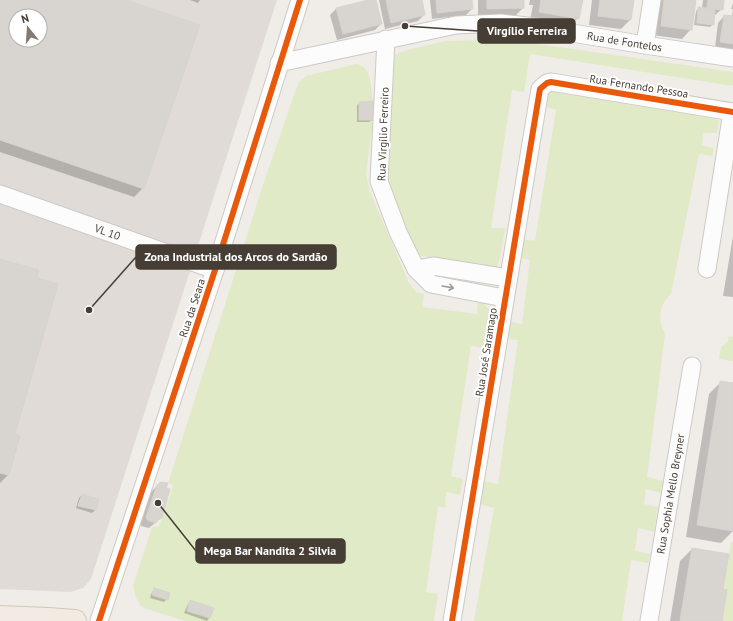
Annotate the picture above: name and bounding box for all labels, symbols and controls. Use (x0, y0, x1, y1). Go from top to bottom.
north arrow (8, 8, 48, 48)
text: N (20, 11, 31, 26)
callout: Virgílio Ferreira (478, 19, 575, 43)
text: Virgílio Ferreira (486, 23, 567, 38)
street label: Rua de Fontelos (586, 29, 663, 54)
street label: Rua Fernando Pessoa (589, 71, 689, 101)
street label: Rua Virgílio Ferreiro (374, 87, 392, 181)
street label: VL 10 (92, 221, 122, 243)
callout: Zona Industrial dos Arcos do Sardão (136, 245, 336, 269)
text: Zona Industrial dos Arcos do Sardão (145, 249, 328, 264)
street label: Rua da Seara (176, 277, 208, 339)
one-way arrow (442, 283, 455, 291)
street label: Rua José Saramago (472, 307, 500, 397)
street label: Rua Sophia Mello Breyner (653, 432, 687, 555)
callout: Mega Bar Nandita 2 Silvia (196, 539, 345, 563)
text: Mega Bar Nandita 2 Silvia (204, 543, 336, 558)

